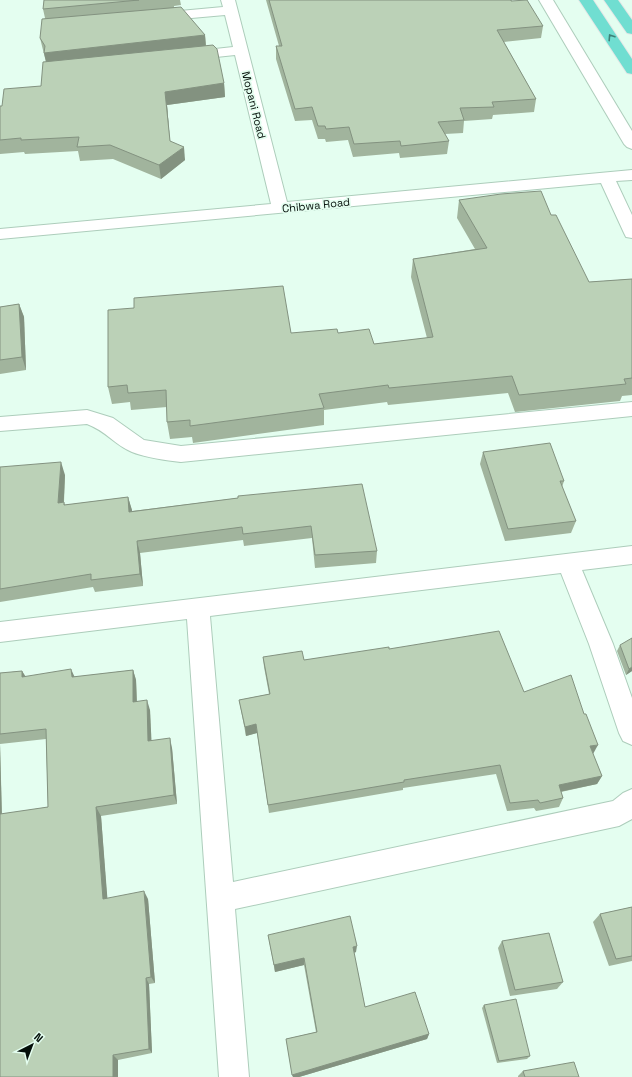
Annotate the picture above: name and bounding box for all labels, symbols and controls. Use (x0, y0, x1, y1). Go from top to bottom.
one-way arrow (608, 34, 615, 41)
street label: Mopani Road (239, 70, 269, 140)
street label: Chibwa Road (281, 194, 351, 216)
north arrow (12, 1025, 52, 1065)
text: N (31, 1030, 46, 1045)

